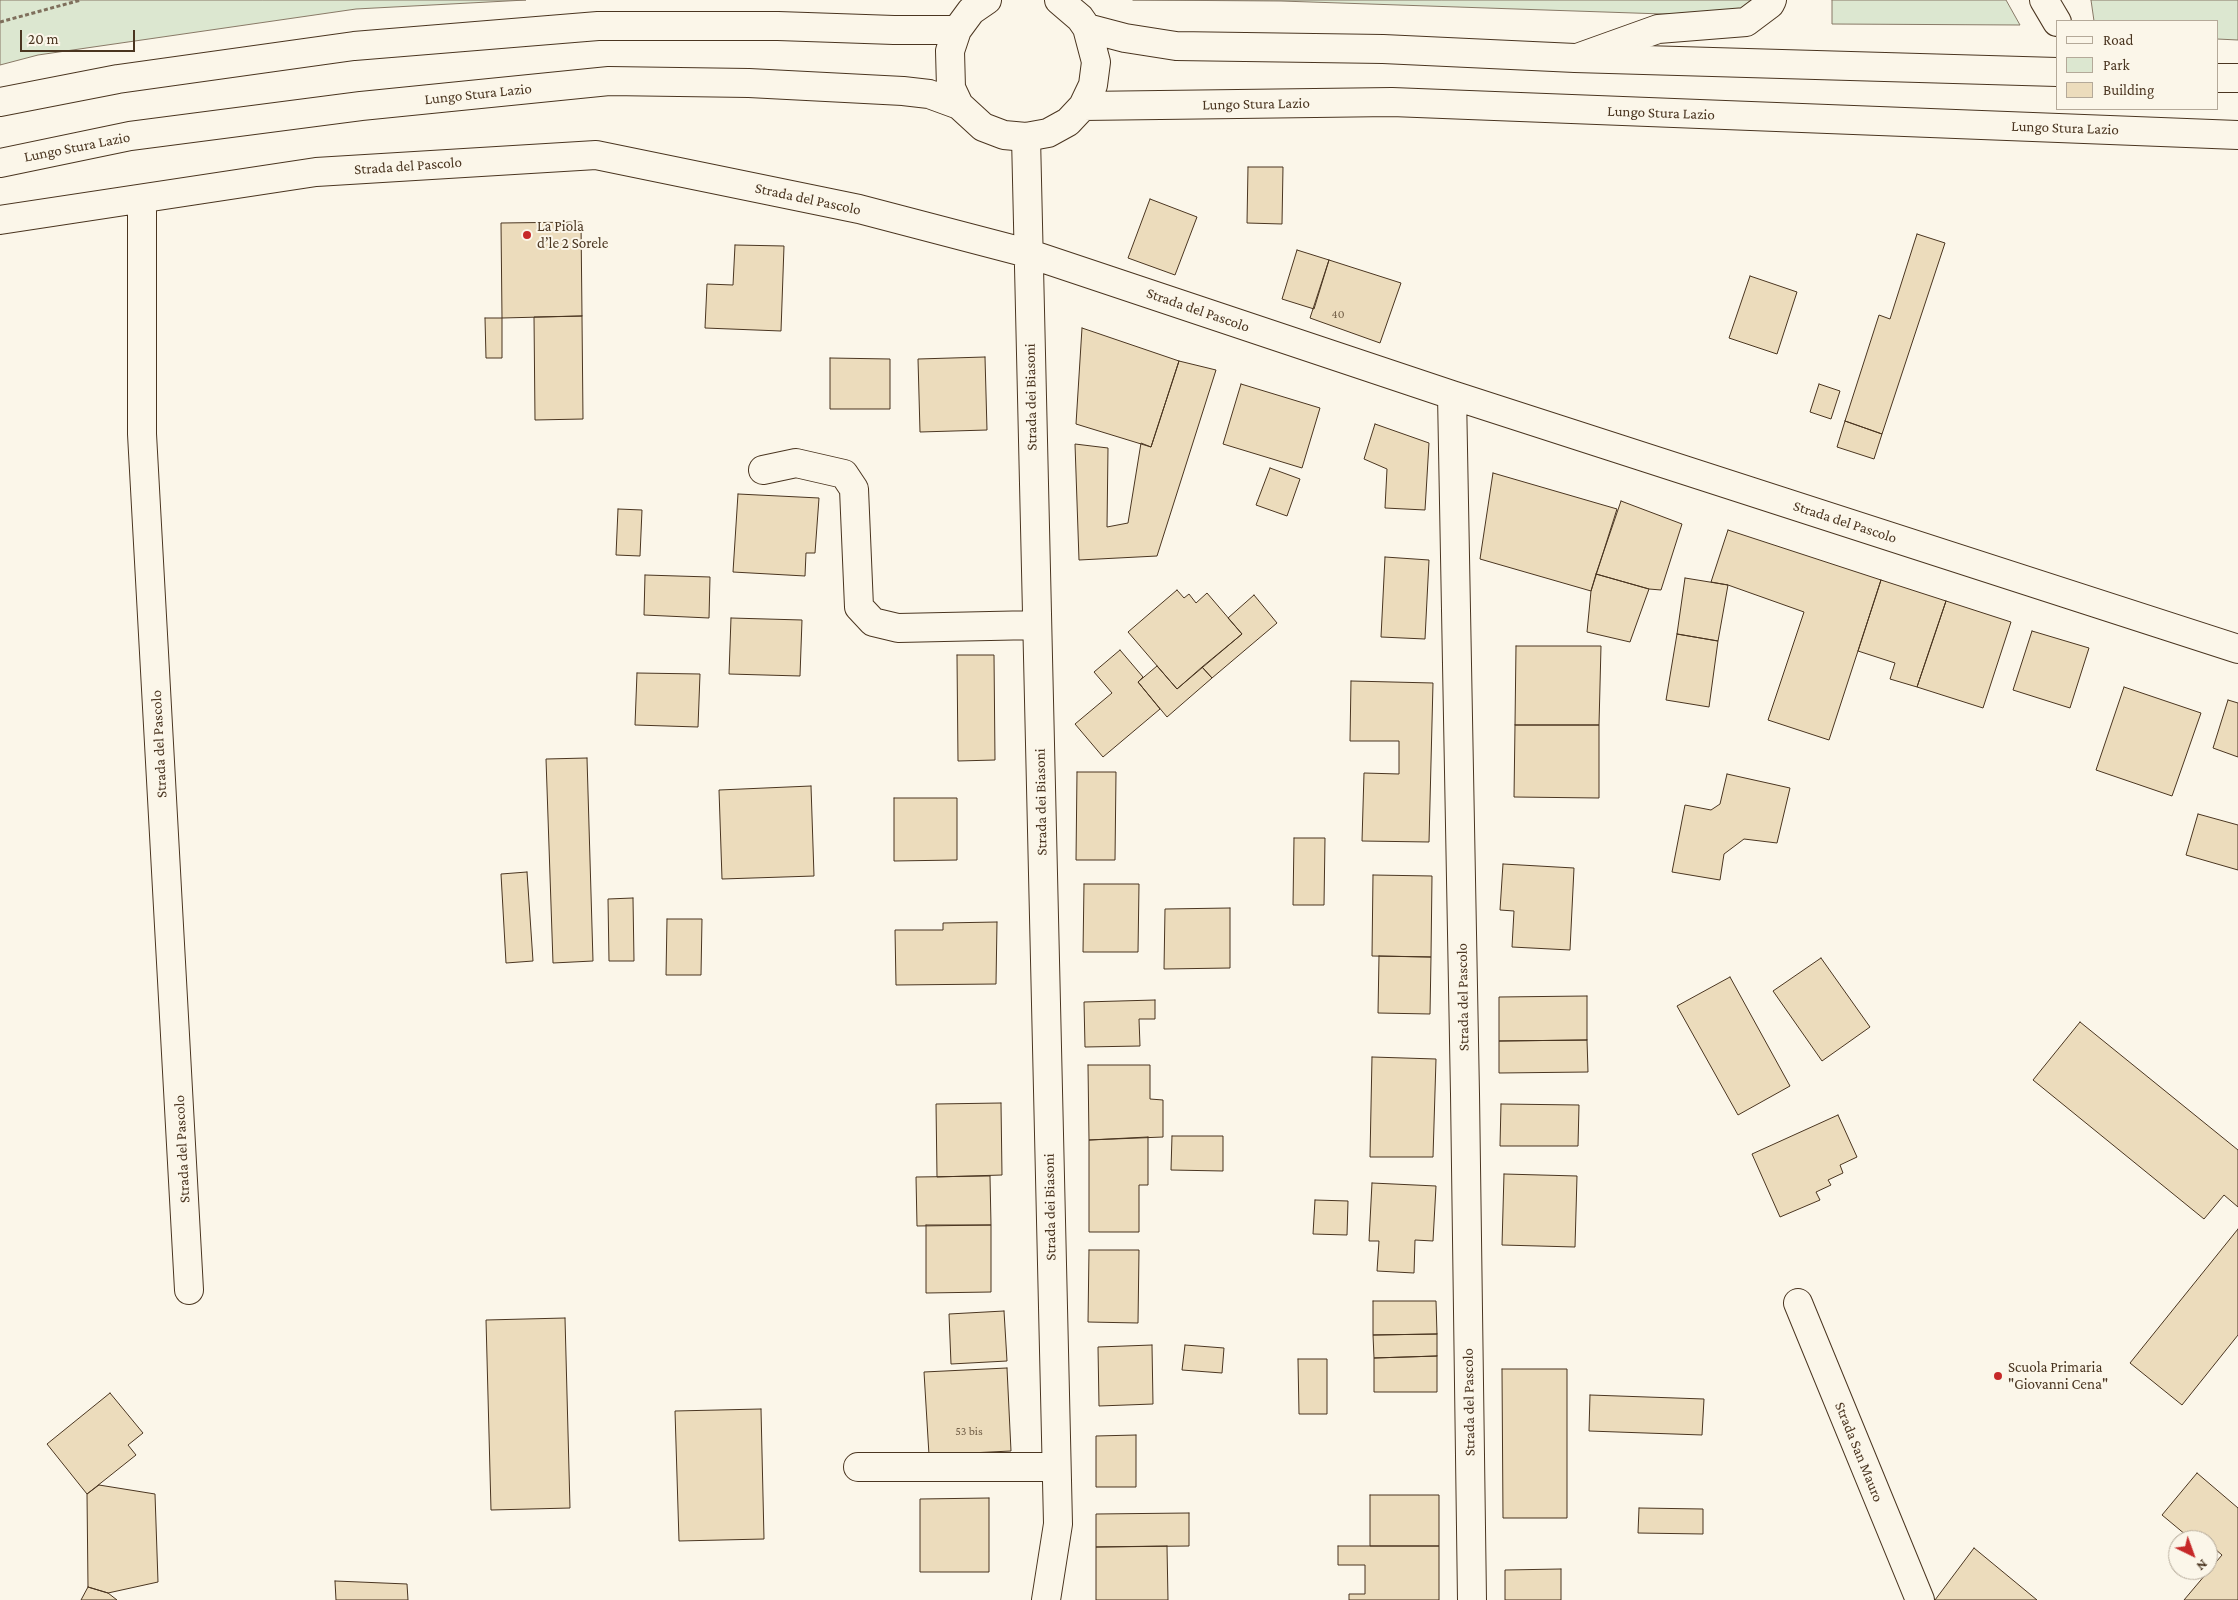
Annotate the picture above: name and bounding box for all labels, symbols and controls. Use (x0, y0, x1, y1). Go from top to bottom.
scale bar (22, 20, 138, 52)
legend (2056, 20, 2218, 110)
text: 20 m (28, 31, 59, 47)
text: Road (2103, 32, 2133, 48)
text: Park (2103, 57, 2130, 73)
street label: Lungo Stura Lazio (423, 79, 533, 109)
text: Building (2103, 82, 2154, 98)
street label: Lungo Stura Lazio (1202, 94, 1310, 114)
street label: Lungo Stura Lazio (1607, 102, 1715, 124)
street label: Lungo Stura Lazio (2011, 117, 2119, 139)
street label: Lungo Stura Lazio (22, 128, 132, 166)
street label: Strada del Pascolo (354, 153, 462, 179)
street label: Strada del Pascolo (753, 179, 863, 219)
place label: La Piola d’le 2 Sorele (537, 217, 608, 252)
marker: La Piola d’le 2 Sorele (521, 229, 533, 241)
street label: Strada del Pascolo (1144, 284, 1252, 336)
house number: 40 (1332, 307, 1344, 321)
street label: Strada dei Biasoni (1021, 343, 1041, 451)
street label: Strada del Pascolo (1791, 497, 1899, 547)
street label: Strada del Pascolo (147, 690, 171, 798)
street label: Strada dei Biasoni (1031, 748, 1051, 856)
street label: Strada del Pascolo (1453, 943, 1473, 1051)
street label: Strada del Pascolo (170, 1095, 194, 1203)
street label: Strada dei Biasoni (1040, 1153, 1060, 1261)
street label: Strada del Pascolo (1459, 1348, 1479, 1456)
place label: Scuola Primaria "Giovanni Cena" (2008, 1358, 2108, 1393)
marker: Scuola Primaria "Giovanni Cena" (1992, 1370, 2004, 1382)
street label: Strada San Mauro (1831, 1399, 1887, 1505)
house number: 53 bis (955, 1424, 983, 1438)
north arrow (2168, 1530, 2218, 1580)
text: N (2193, 1556, 2211, 1575)

